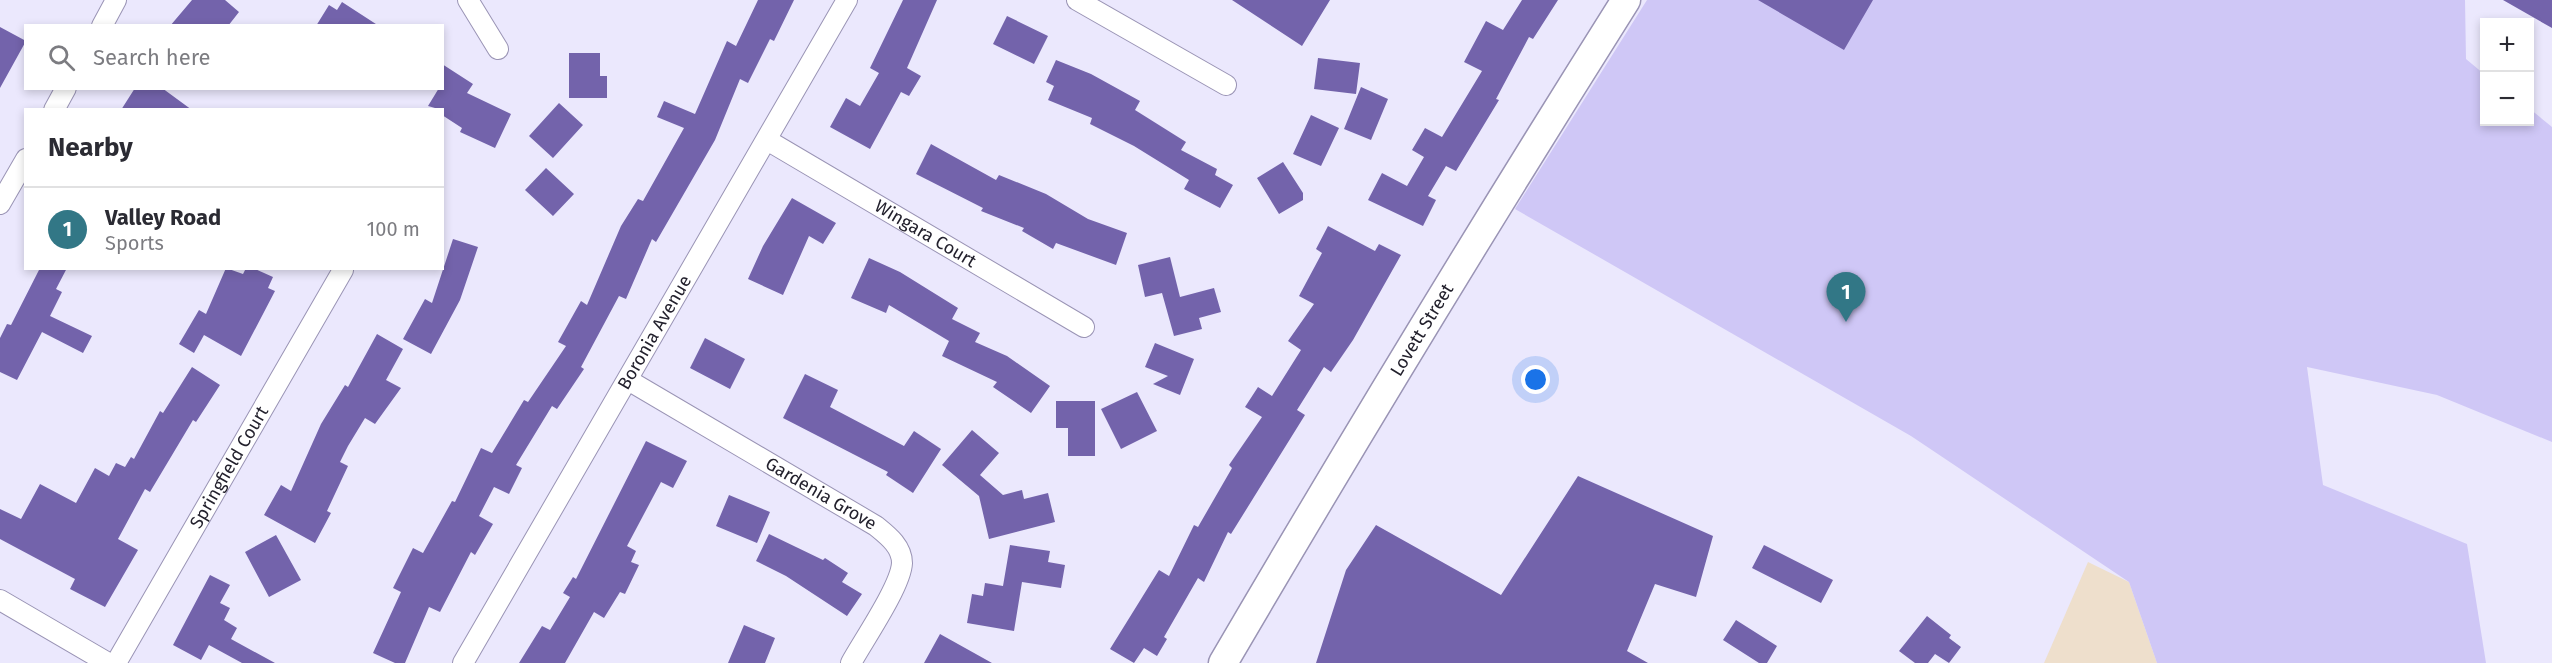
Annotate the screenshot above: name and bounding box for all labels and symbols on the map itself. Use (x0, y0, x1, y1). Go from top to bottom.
street label: Wingara Court (871, 195, 981, 272)
street label: Boronia Avenue (613, 271, 696, 394)
pin: 1 (1826, 272, 1866, 322)
street label: Lovett Street (1385, 279, 1459, 380)
your location (1521, 365, 1550, 394)
street label: Springfield Court (185, 402, 273, 532)
street label: Gardenia Grove (761, 452, 881, 535)

